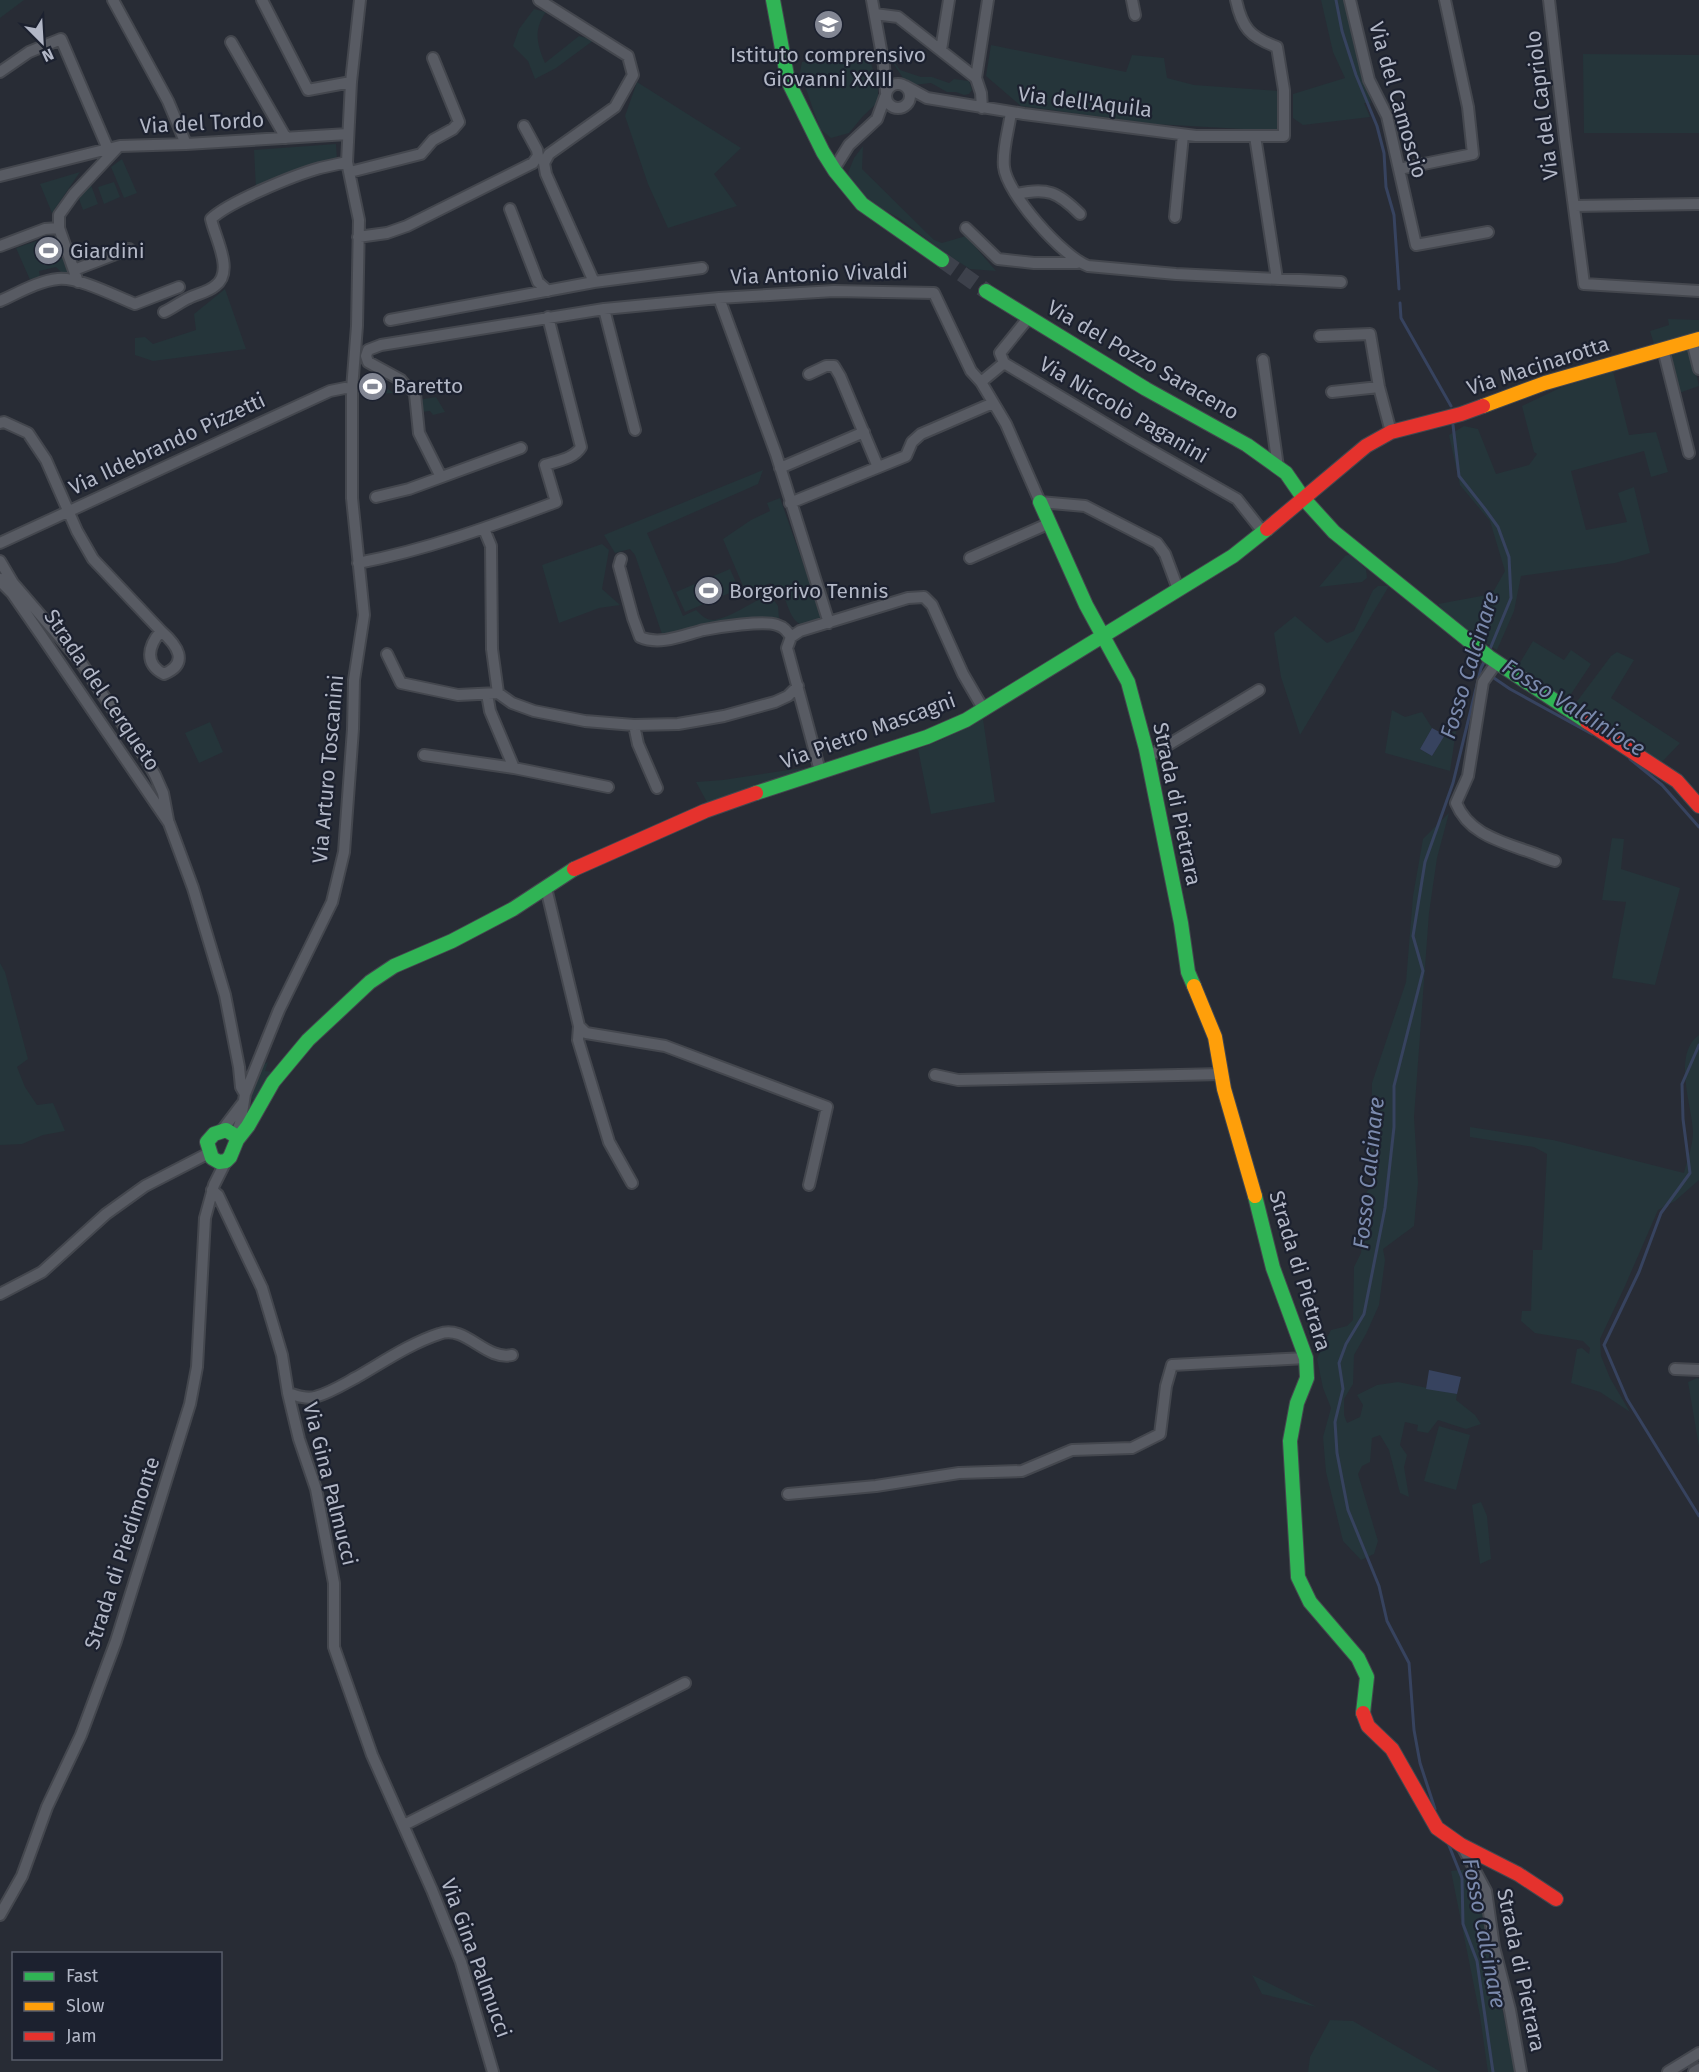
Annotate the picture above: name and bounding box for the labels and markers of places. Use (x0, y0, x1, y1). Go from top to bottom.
school or university icon: Istituto comprensivo Giovanni XXIII (812, 8, 844, 40)
place label: Istituto comprensivo Giovanni XXIII (730, 42, 926, 92)
sports icon: Giardini (33, 235, 65, 267)
place label: Giardini (70, 238, 145, 264)
sports icon: Baretto (356, 370, 388, 402)
place label: Baretto (393, 373, 463, 399)
sports icon: Borgorivo Tennis (692, 575, 724, 607)
place label: Borgorivo Tennis (729, 578, 888, 604)

